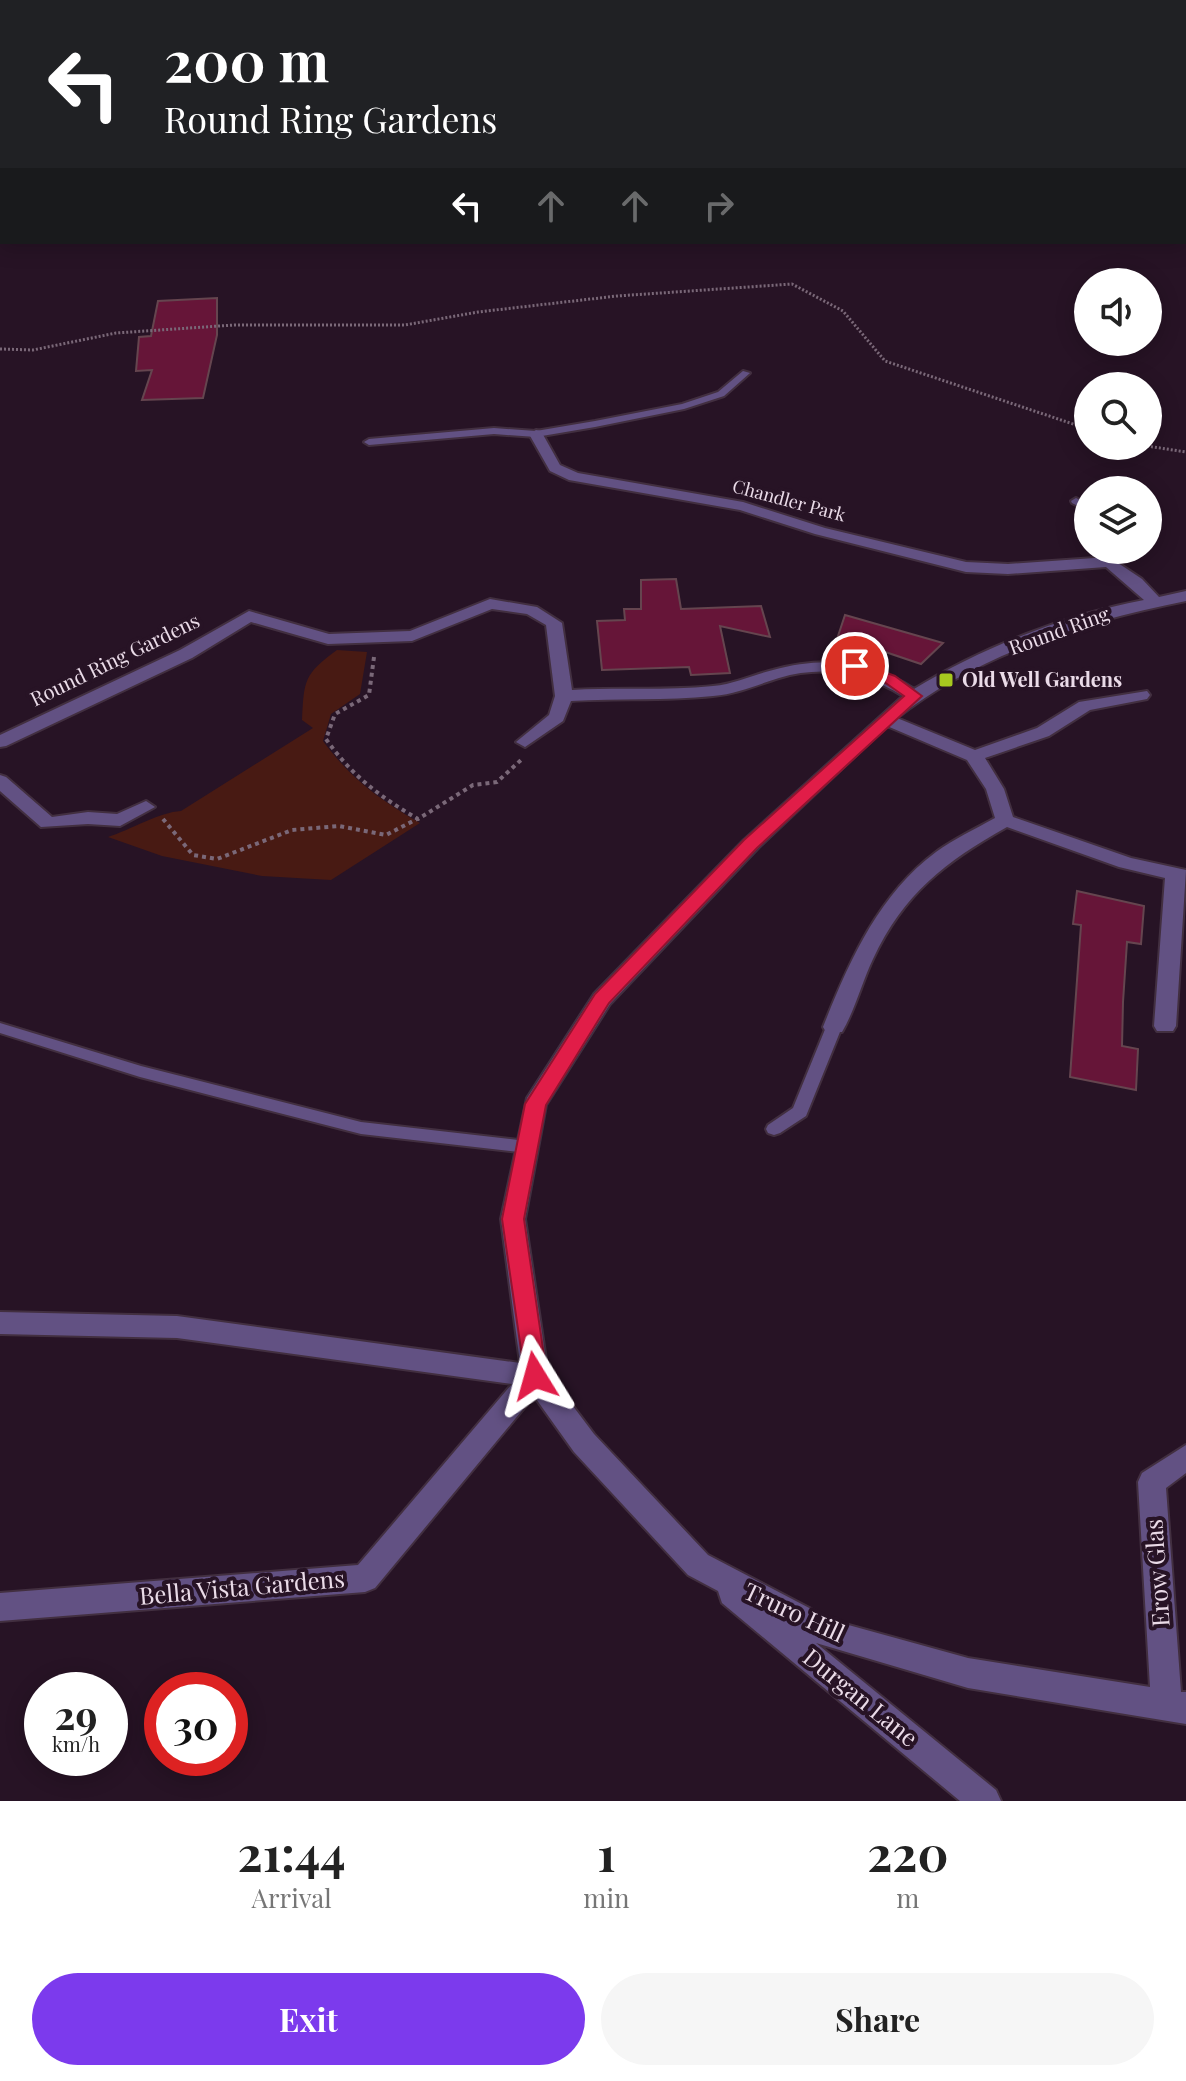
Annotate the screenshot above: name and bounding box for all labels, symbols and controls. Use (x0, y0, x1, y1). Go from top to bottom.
text: 200 m (164, 22, 329, 97)
icon: left (32, 32, 136, 136)
text: Round Ring Gardens (164, 94, 497, 142)
icon: left (445, 184, 489, 228)
icon: ahead (529, 184, 573, 228)
icon: ahead (613, 184, 657, 228)
icon: right (697, 184, 741, 228)
map controls (1074, 268, 1162, 564)
button: sound (1074, 268, 1162, 356)
button: search (1074, 372, 1162, 460)
street label: Chandler Park (730, 473, 849, 527)
button: layers (1074, 476, 1162, 564)
street label: Round Ring (1004, 599, 1113, 660)
street label: Round Ring Gardens (25, 606, 204, 711)
pin (821, 632, 889, 700)
icon: arrive (833, 644, 877, 688)
place label: Old Well Gardens (962, 665, 1122, 692)
marker: Old Well Gardens (937, 671, 955, 689)
position arrow (493, 1334, 577, 1418)
street label: Erow Glas (1136, 1518, 1176, 1628)
street label: Bella Vista Gardens (138, 1561, 346, 1611)
street label: Truro Hill (739, 1574, 851, 1649)
street label: Durgan Lane (797, 1640, 925, 1753)
speed limit sign: 30 (144, 1672, 248, 1776)
text: 29 (54, 1687, 98, 1740)
text: km/h (52, 1730, 100, 1757)
text: 21:44 (238, 1820, 346, 1884)
text: 1 (597, 1820, 616, 1884)
text: 220 (867, 1820, 948, 1884)
text: Arrival (252, 1880, 332, 1915)
text: min (583, 1880, 630, 1915)
text: m (896, 1880, 919, 1915)
button: Exit (32, 1973, 585, 2065)
button: Share (601, 1973, 1154, 2065)

